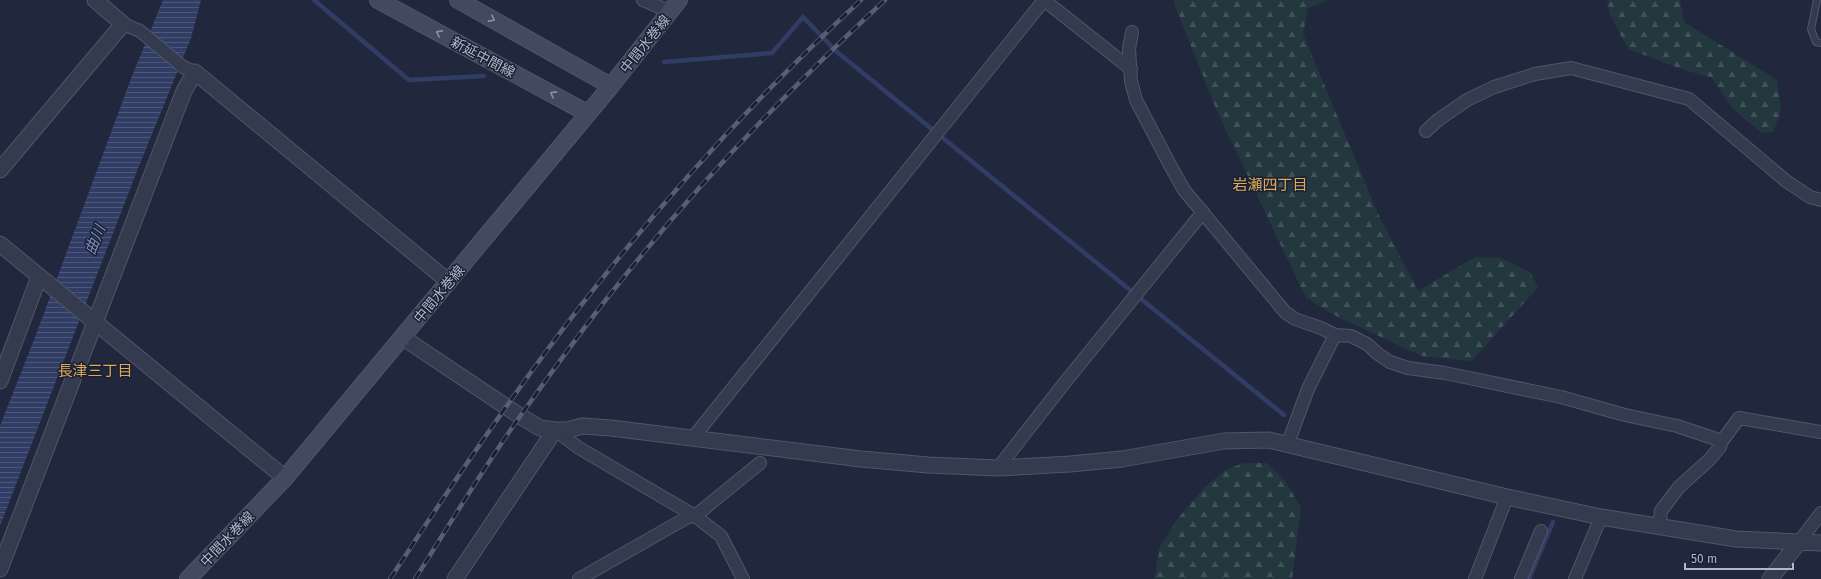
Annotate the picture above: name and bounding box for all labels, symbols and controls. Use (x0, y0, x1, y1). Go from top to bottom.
street label: 中間水巻線 (617, 12, 674, 77)
one-way arrow (488, 15, 495, 22)
one-way arrow (435, 30, 443, 37)
street label: 新延中間線 (448, 34, 518, 81)
one-way arrow (550, 92, 557, 99)
district label: 岩瀬四丁目 (1232, 176, 1308, 194)
water label: 曲川 (81, 221, 110, 257)
street label: 中間水巻線 (410, 262, 468, 327)
district label: 長津三丁目 (57, 362, 133, 380)
street label: 中間水巻線 (197, 508, 258, 570)
scale bar (1685, 545, 1793, 571)
text: 50 m (1691, 552, 1717, 566)

